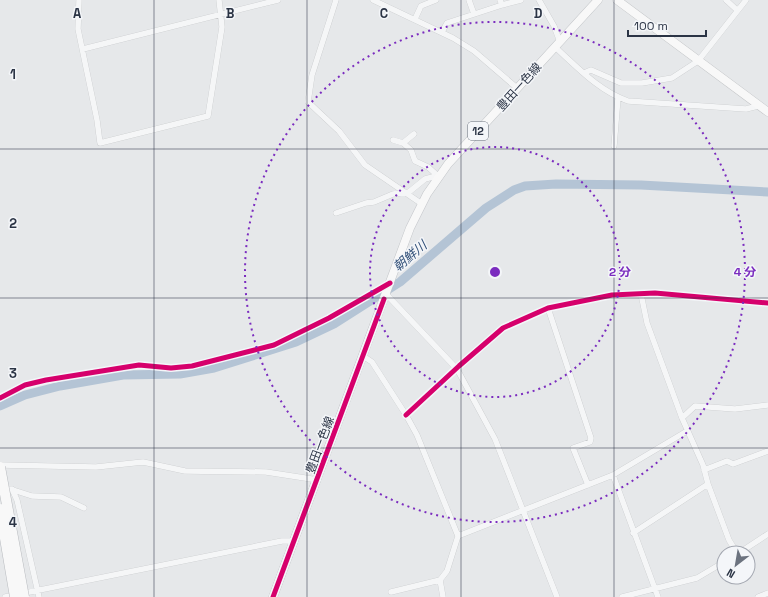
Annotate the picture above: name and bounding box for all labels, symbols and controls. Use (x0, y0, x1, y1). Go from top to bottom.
text: A (73, 5, 82, 22)
text: B (226, 5, 235, 22)
text: C (380, 5, 388, 22)
text: D (534, 5, 543, 22)
scale bar (628, 12, 706, 38)
text: 100 m (634, 18, 668, 34)
street label: 豊田一色線 (493, 59, 545, 115)
text: 1 (10, 66, 16, 83)
road number: 12 (468, 122, 488, 140)
text: 2 (9, 215, 17, 232)
water label: 朝鮮川 (390, 236, 432, 275)
text: 2 分 (609, 264, 631, 280)
text: 4 分 (734, 264, 756, 280)
centre of rings (488, 265, 502, 279)
text: 3 (9, 365, 17, 382)
street label: 豊田一色線 (302, 414, 338, 476)
text: 4 (9, 514, 17, 531)
north arrow (716, 545, 756, 585)
text: N (724, 566, 738, 581)

